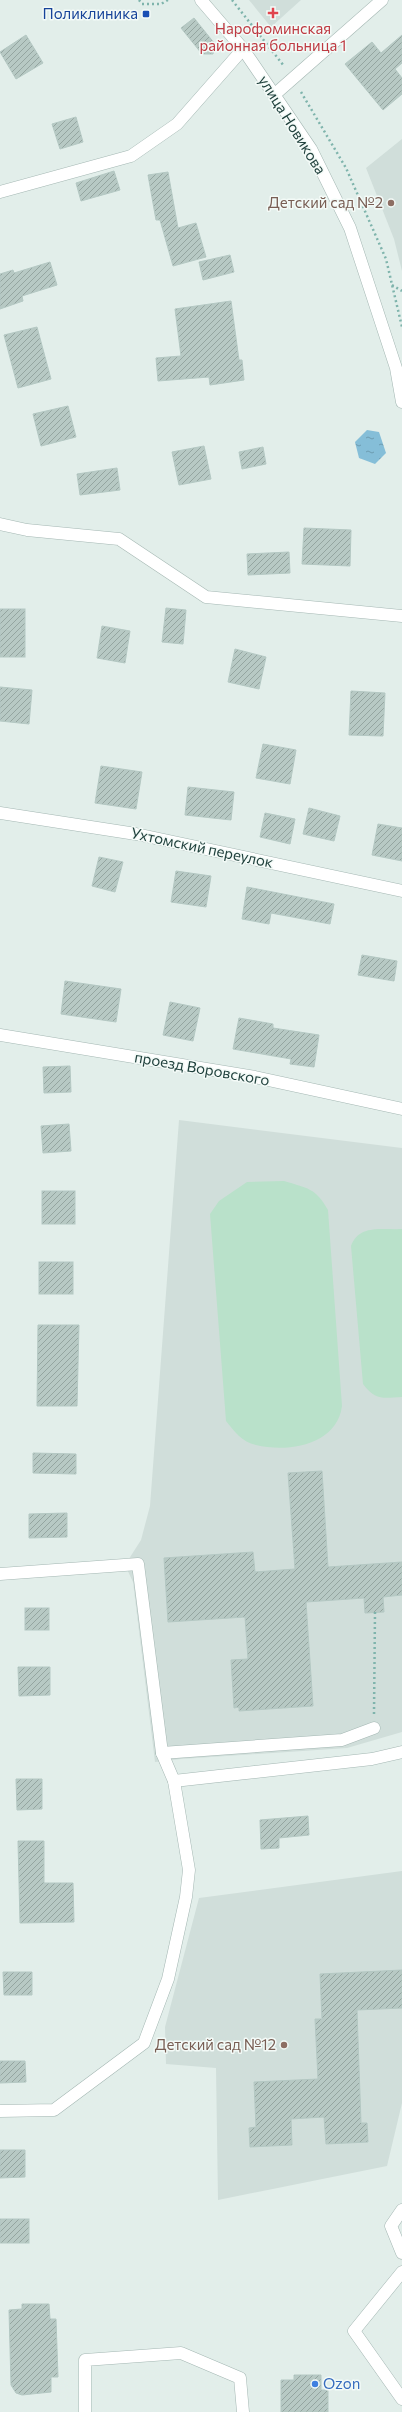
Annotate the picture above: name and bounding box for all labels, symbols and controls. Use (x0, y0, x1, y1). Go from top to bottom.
place label: Поликлиника (42, 4, 138, 22)
marker: Нарофоминская районная больница 1 (267, 7, 279, 19)
marker: Поликлиника (141, 9, 151, 19)
place label: Нарофоминская районная больница 1 (200, 19, 346, 54)
street label: улица Новикова (255, 72, 330, 177)
place label: Детский сад №2 (268, 193, 383, 211)
marker: Детский сад №2 (386, 198, 396, 208)
street label: Ухтомский переулок (129, 823, 275, 871)
street label: проезд Воровского (133, 1047, 271, 1089)
place label: Детский сад №12 (155, 2035, 276, 2053)
marker: Детский сад №12 (279, 2040, 289, 2050)
place label: Ozon (323, 2374, 360, 2392)
marker: Ozon (310, 2379, 320, 2389)

